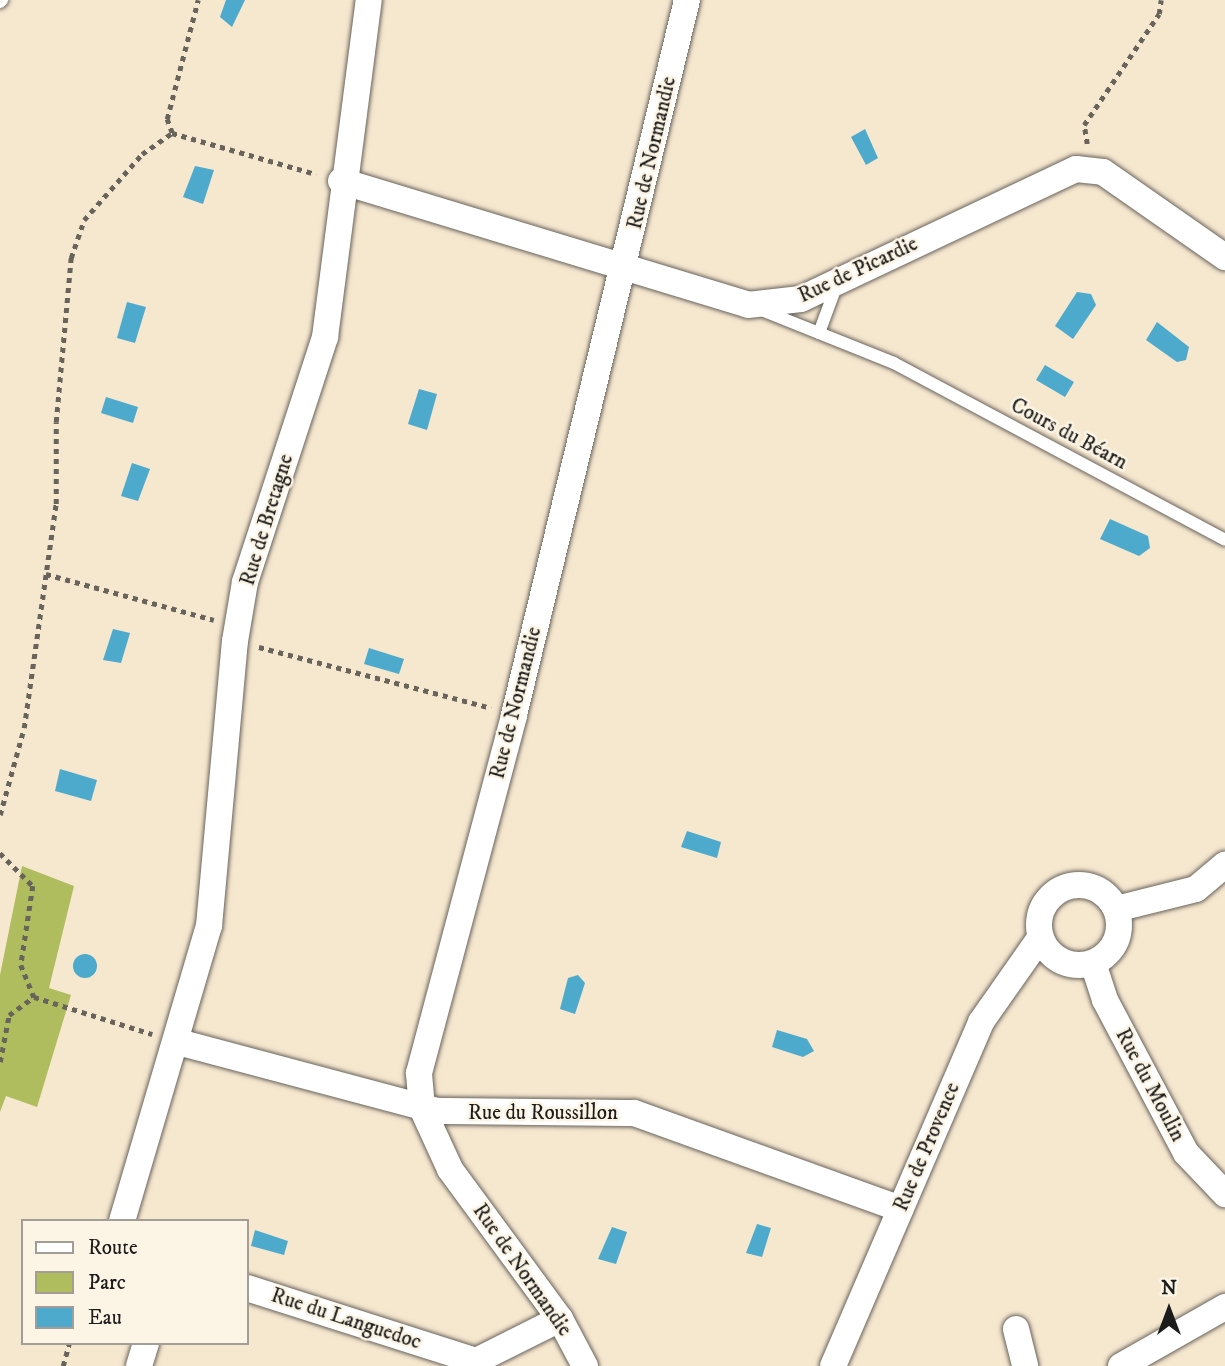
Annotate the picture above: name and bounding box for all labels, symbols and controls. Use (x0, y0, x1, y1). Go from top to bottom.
street label: Rue de Normandie (622, 74, 682, 232)
street label: Rue de Picardie (794, 231, 922, 309)
street label: Cours du Béarn (1006, 393, 1132, 475)
street label: Rue de Bretagne (235, 451, 299, 589)
street label: Rue de Normandie (485, 624, 547, 782)
street label: Rue du Moulin (1110, 1024, 1190, 1146)
street label: Rue de Provence (888, 1079, 966, 1215)
street label: Rue du Roussillon (468, 1100, 618, 1126)
street label: Rue de Normandie (467, 1199, 577, 1341)
legend (21, 1219, 248, 1345)
text: Route (88, 1235, 138, 1261)
text: Parc (88, 1270, 126, 1296)
north arrow (1134, 1275, 1204, 1345)
text: N (1161, 1277, 1177, 1300)
street label: Rue du Languedoc (268, 1283, 424, 1355)
text: Eau (88, 1305, 122, 1331)

